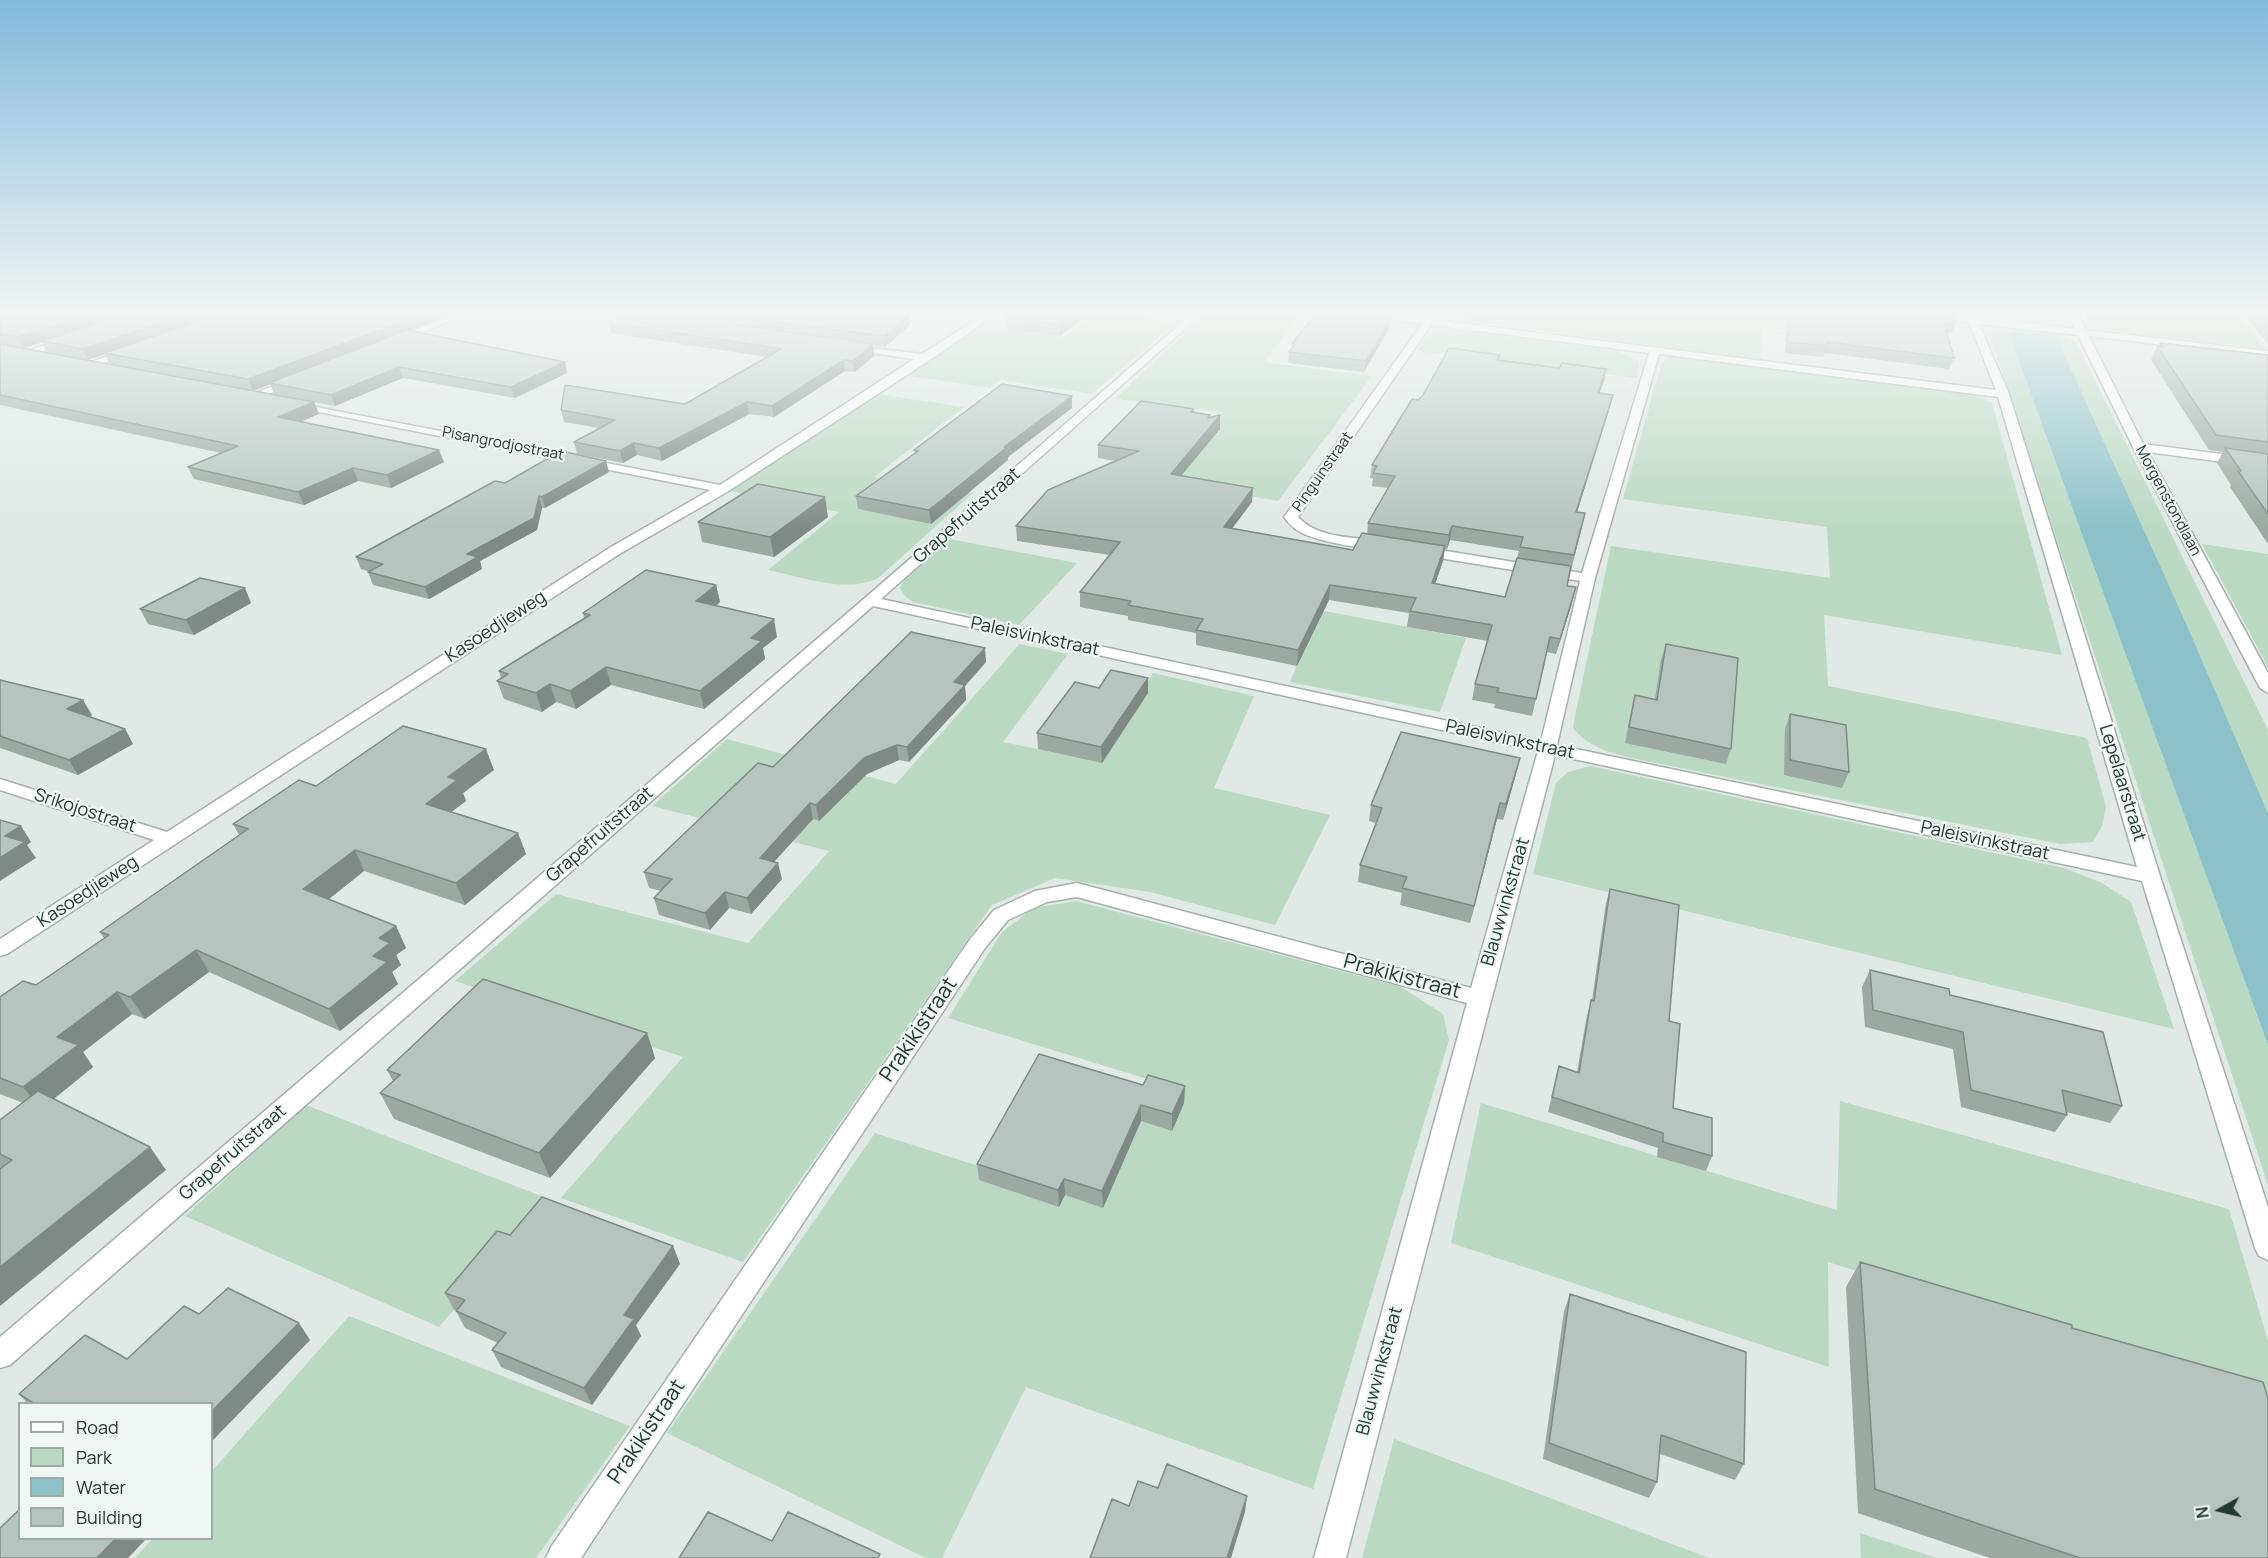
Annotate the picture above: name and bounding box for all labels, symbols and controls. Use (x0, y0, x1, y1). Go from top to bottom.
street label: Pisangrodjostraat (441, 423, 565, 465)
street label: Pinguinstraat (1289, 429, 1357, 515)
street label: Morgenstondlaan (2131, 443, 2205, 559)
street label: Grapefruitstraat (909, 464, 1025, 568)
street label: Kasoedjieweg (442, 586, 550, 668)
street label: Paleisvinkstraat (969, 613, 1101, 661)
street label: Paleisvinkstraat (1444, 716, 1576, 764)
street label: Lepelaarstraat (2094, 722, 2150, 844)
street label: Grapefruitstraat (542, 783, 658, 887)
street label: Srikojostraat (31, 784, 139, 838)
street label: Paleisvinkstraat (1919, 817, 2051, 865)
street label: Blauwvinkstraat (1477, 835, 1535, 969)
street label: Kasoedjieweg (34, 851, 142, 933)
street label: Prakikistraat (1341, 949, 1463, 1005)
street label: Prakikistraat (875, 973, 963, 1087)
street label: Grapefruitstraat (175, 1101, 291, 1205)
street label: Blauwvinkstraat (1352, 1304, 1408, 1438)
street label: Prakikistraat (603, 1375, 691, 1489)
legend (18, 1402, 213, 1540)
text: Road (76, 1415, 119, 1439)
text: Park (76, 1445, 112, 1469)
text: Water (76, 1475, 126, 1499)
north arrow (2190, 1480, 2250, 1540)
text: Building (76, 1505, 142, 1529)
text: N (2190, 1505, 2214, 1520)

